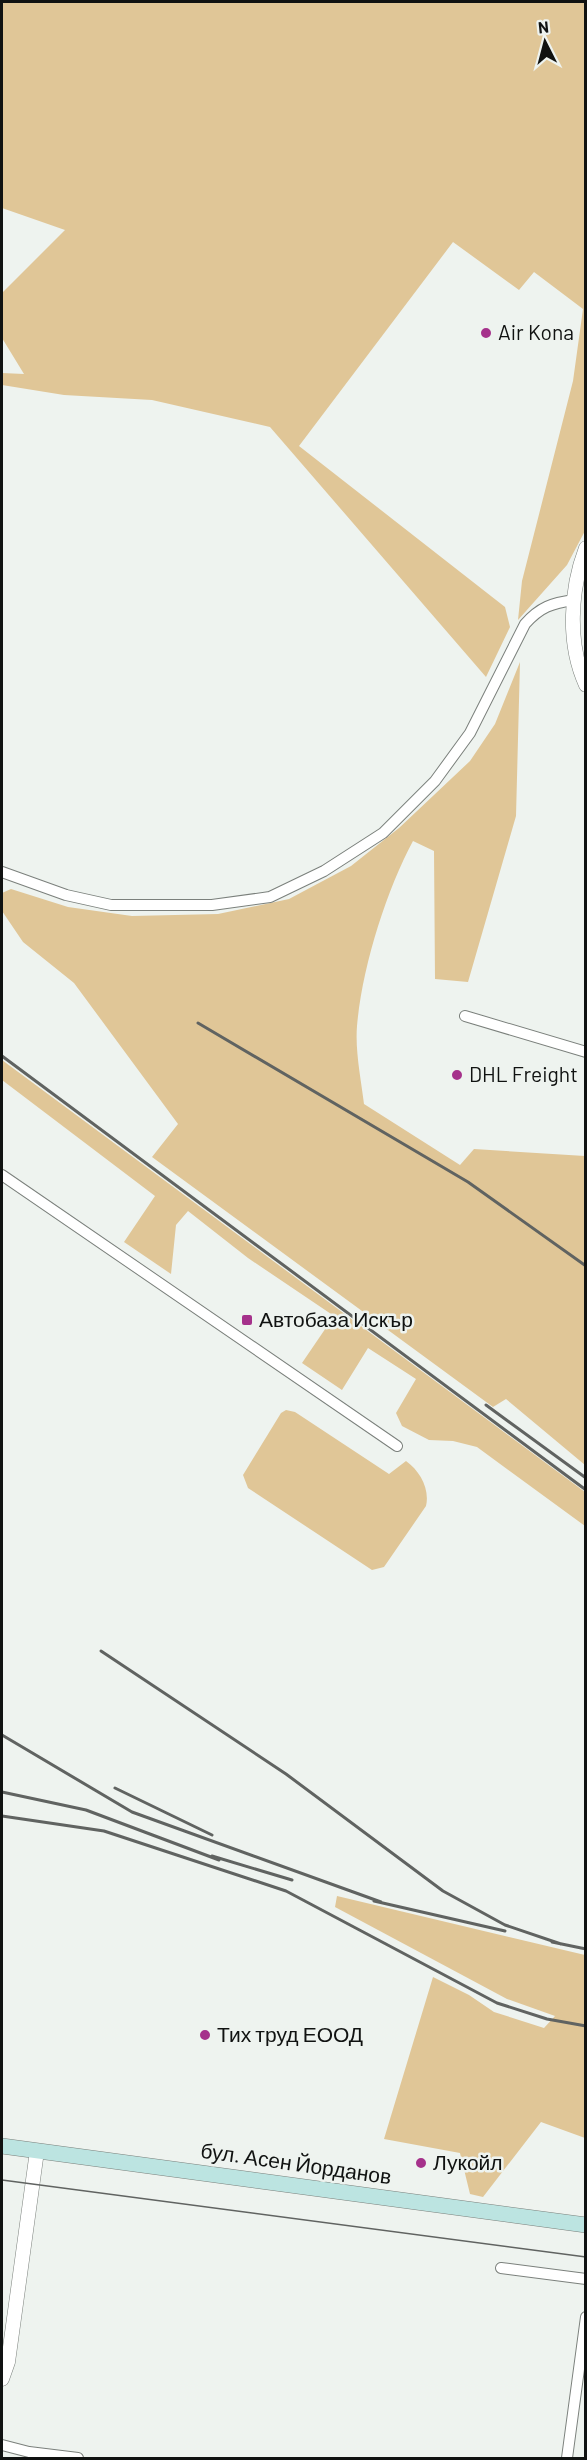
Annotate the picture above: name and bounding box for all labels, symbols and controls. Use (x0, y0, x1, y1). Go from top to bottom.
north arrow (515, 12, 575, 72)
text: N (537, 17, 550, 37)
place label: Air Kona (498, 319, 574, 344)
marker: Air Kona (479, 326, 493, 340)
place label: DHL Freight (469, 1061, 578, 1086)
marker: DHL Freight (450, 1068, 464, 1082)
place label: Автобаза Искър (259, 1306, 413, 1331)
marker: Автобаза Искър (240, 1313, 254, 1327)
place label: Тих труд ЕООД (217, 2021, 363, 2046)
marker: Тих труд ЕООД (198, 2028, 212, 2042)
street label: бул. Асен Йорданов (199, 2137, 393, 2188)
place label: Лукойл (433, 2149, 503, 2174)
marker: Лукойл (414, 2156, 428, 2170)

